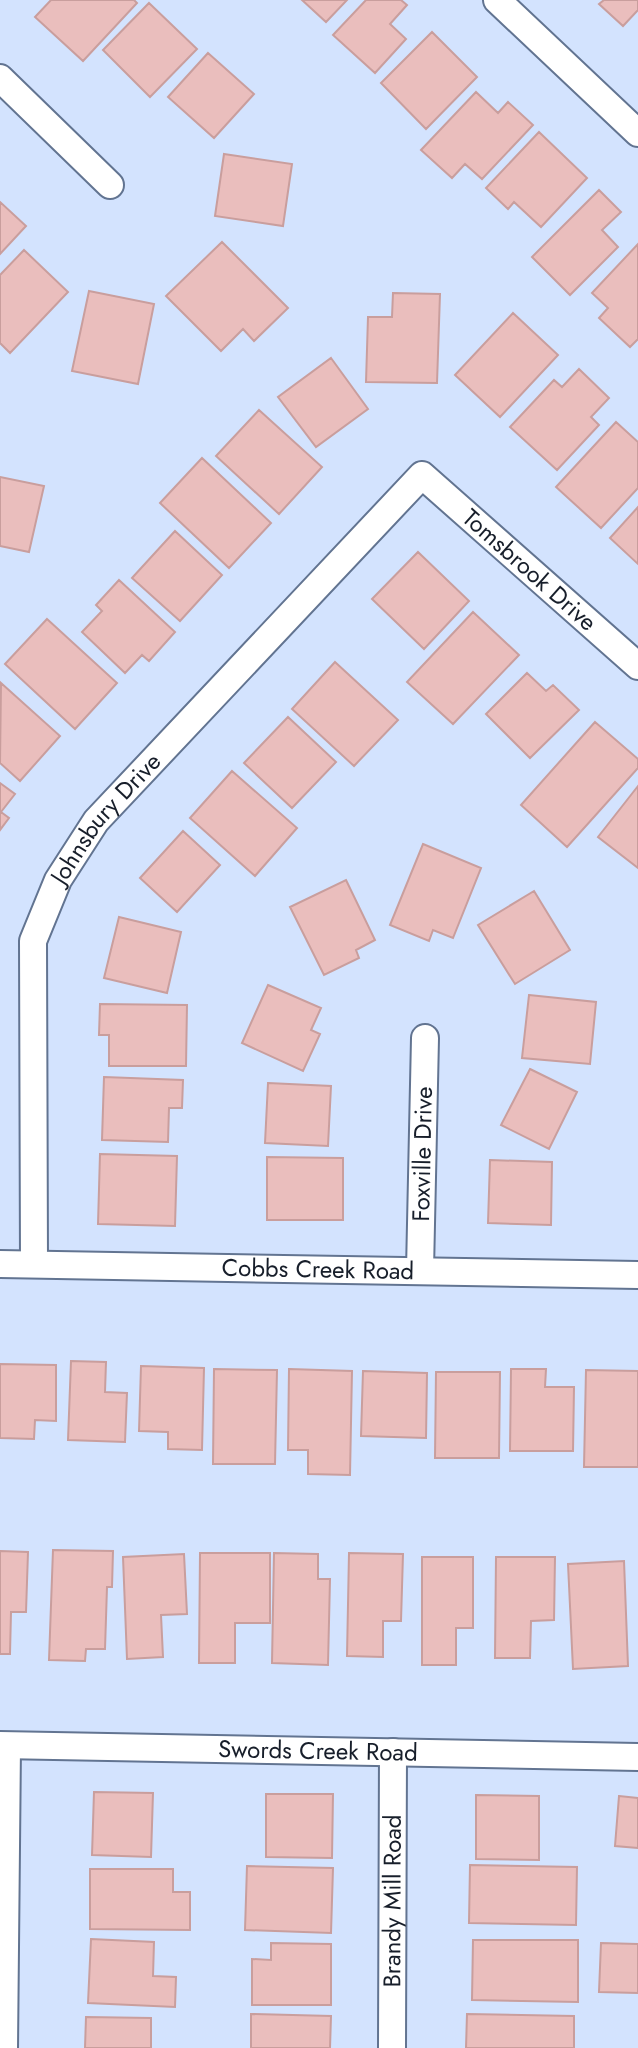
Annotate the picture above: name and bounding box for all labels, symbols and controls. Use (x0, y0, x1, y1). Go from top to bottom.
street label: Tomsbrook Drive (455, 501, 605, 639)
street label: Johnsbury Drive (40, 745, 169, 893)
street label: Foxville Drive (403, 1086, 441, 1222)
street label: Cobbs Creek Road (221, 1250, 414, 1288)
street label: Swords Creek Road (218, 1731, 418, 1770)
street label: Brandy Mill Road (374, 1814, 410, 1988)

